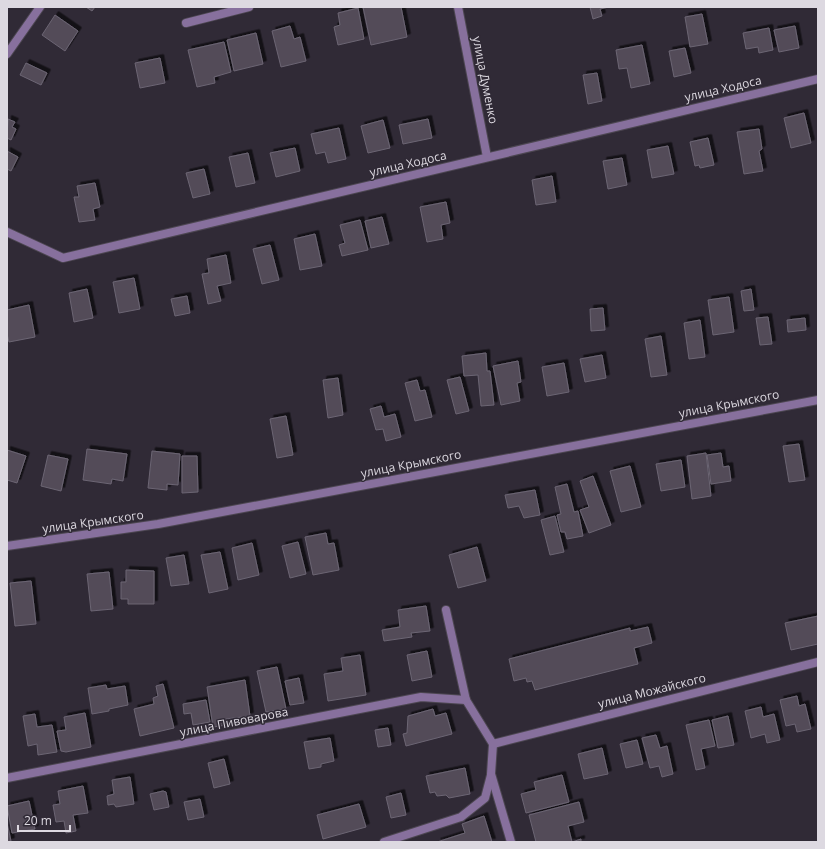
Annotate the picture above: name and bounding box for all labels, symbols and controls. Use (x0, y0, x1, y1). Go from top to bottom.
street label: улица Думенко (469, 35, 502, 125)
street label: улица Ходоса (683, 71, 763, 106)
street label: улица Ходоса (368, 146, 448, 181)
street label: улица Крымского (677, 385, 781, 422)
street label: улица Крымского (359, 445, 463, 482)
street label: улица Крымского (41, 506, 145, 537)
street label: улица Можайского (596, 669, 708, 712)
street label: улица Пивоварова (178, 703, 290, 740)
scale bar (18, 807, 70, 833)
text: 20 m (24, 812, 52, 829)

